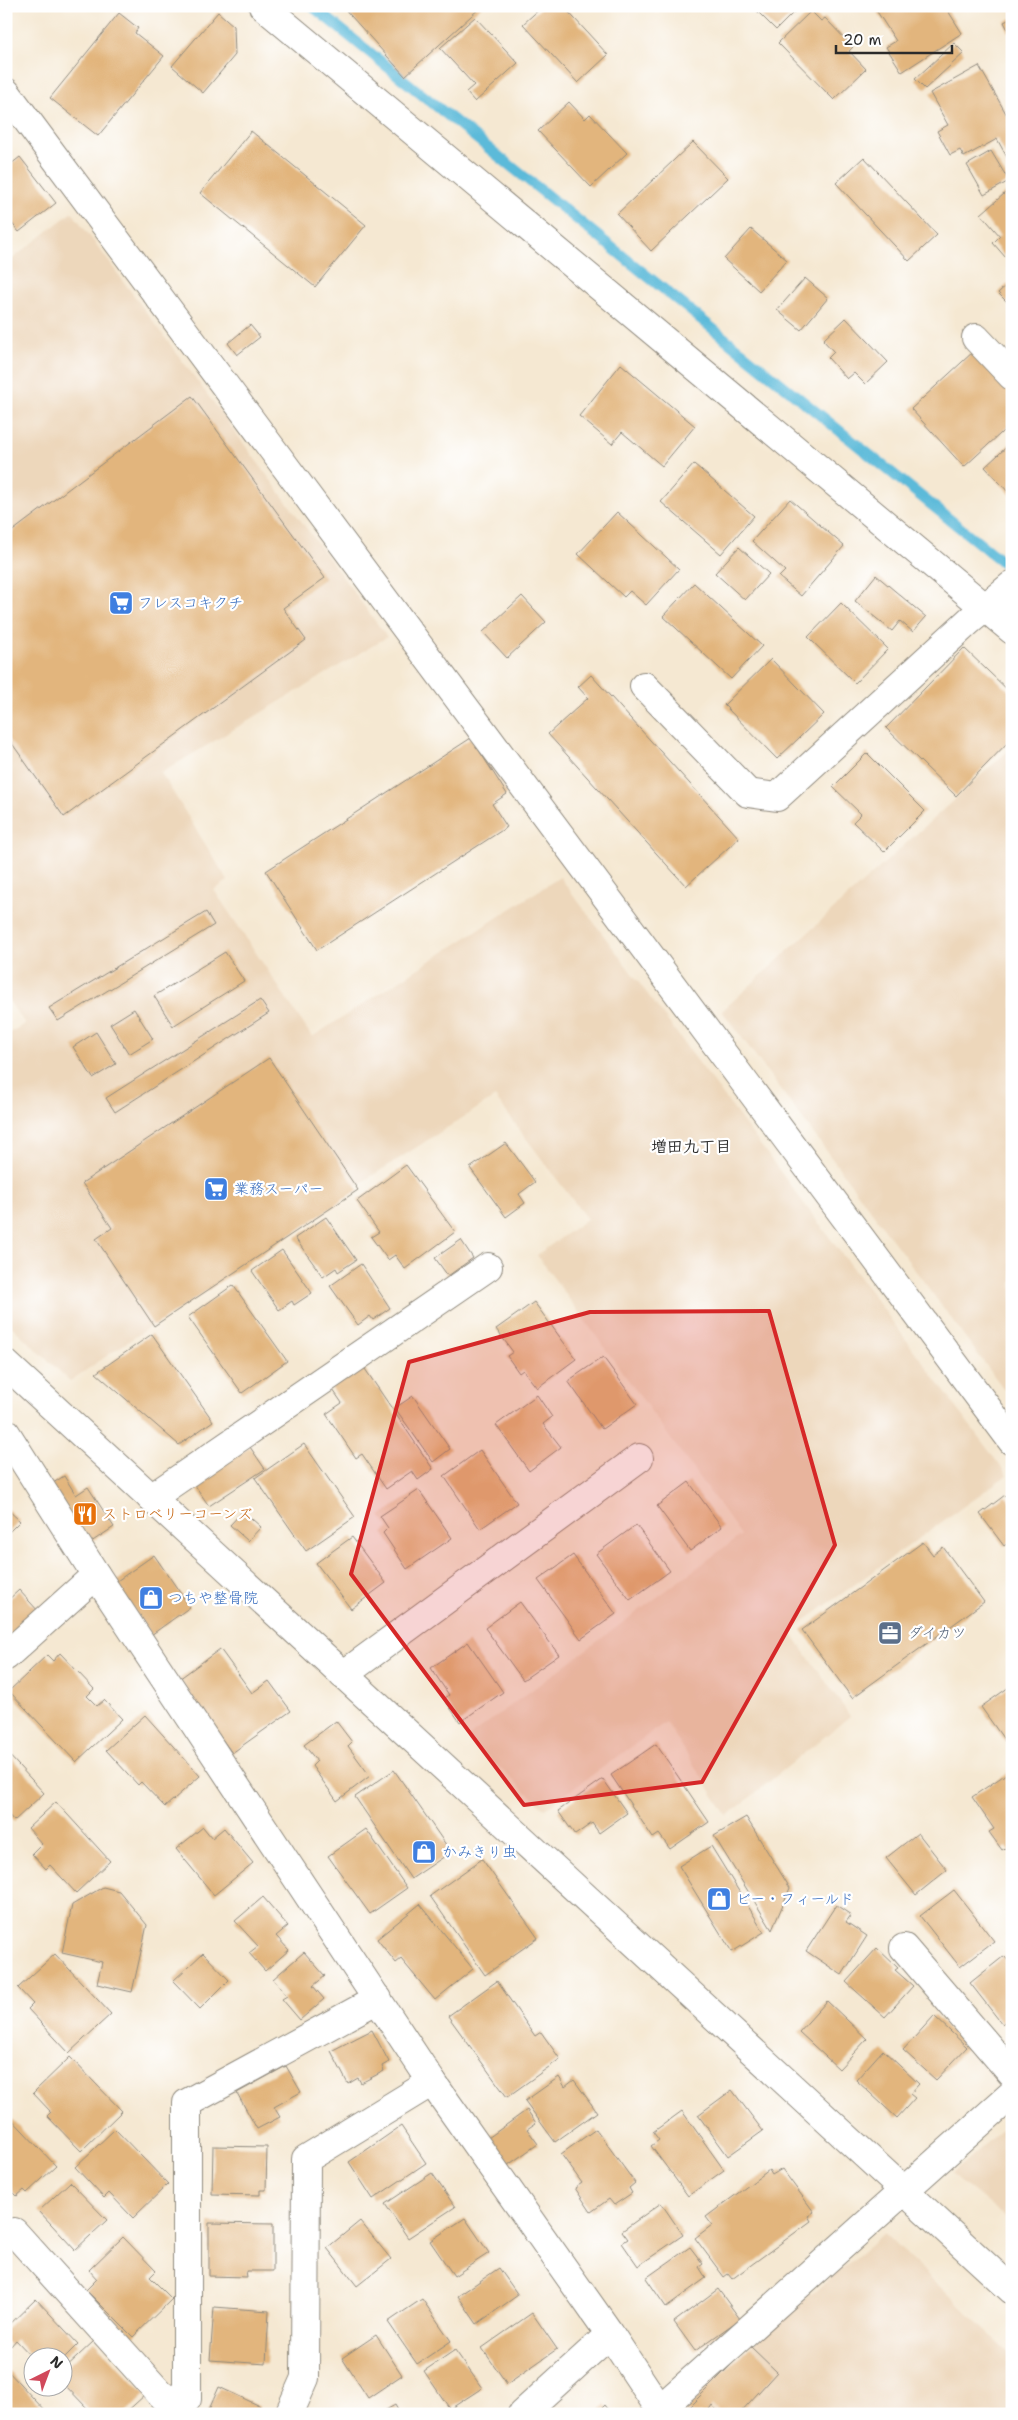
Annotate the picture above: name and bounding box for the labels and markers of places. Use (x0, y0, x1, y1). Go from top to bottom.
supermarket icon: フレスコキクチ (108, 590, 134, 616)
place label: フレスコキクチ (138, 593, 243, 613)
supermarket icon: 業務スーパー (203, 1176, 229, 1202)
place label: 業務スーパー (234, 1179, 323, 1199)
restaurant icon: ストロベリーコーンズ (72, 1501, 98, 1527)
place label: ストロベリーコーンズ (102, 1504, 252, 1524)
shop icon: つちや整骨院 (138, 1585, 164, 1611)
place label: つちや整骨院 (168, 1588, 258, 1608)
office icon: ダイカツ (877, 1620, 903, 1646)
place label: ダイカツ (908, 1623, 967, 1643)
shop icon: かみきり虫 (411, 1839, 437, 1865)
place label: かみきり虫 (442, 1842, 517, 1862)
shop icon: ビー・フィールド (706, 1886, 732, 1912)
place label: ビー・フィールド (736, 1889, 854, 1909)

